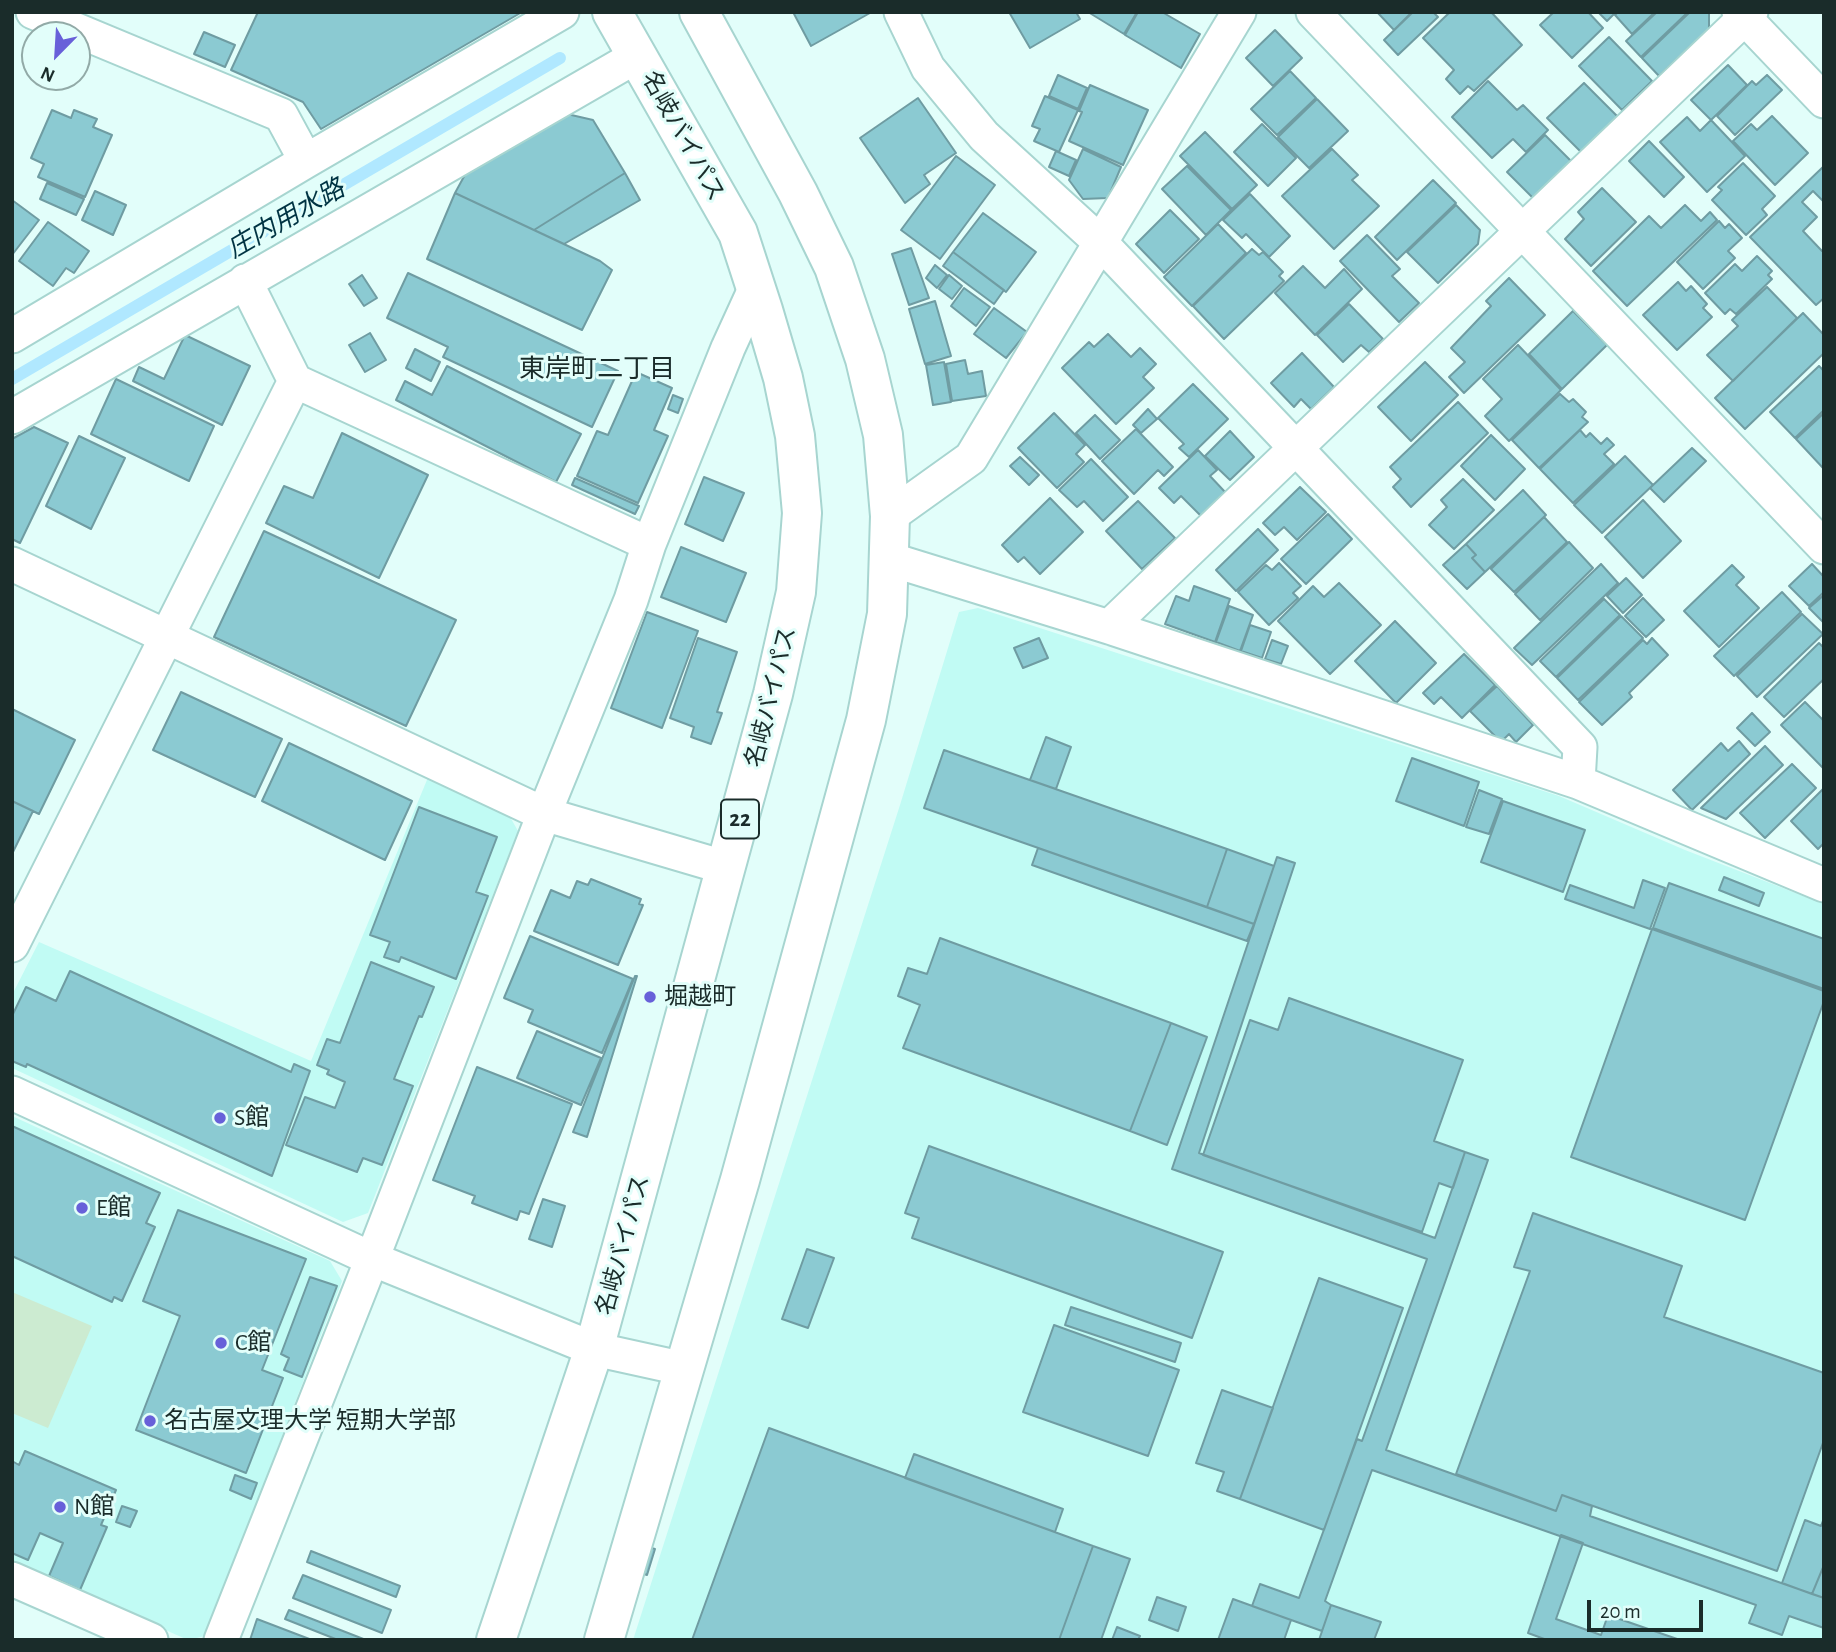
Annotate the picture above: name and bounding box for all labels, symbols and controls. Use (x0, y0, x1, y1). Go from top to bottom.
north arrow (21, 21, 91, 91)
text: N (38, 62, 58, 85)
street label: 名岐バイパス (635, 66, 731, 206)
water label: 庄内用水路 (222, 173, 350, 265)
district label: 東岸町二丁目 (519, 353, 675, 385)
street label: 名岐バイパス (740, 624, 802, 770)
road number: 22 (721, 800, 759, 838)
place label: 堀越町 (664, 983, 736, 1011)
marker: 堀越町 (642, 989, 658, 1005)
place label: S館 (234, 1104, 269, 1132)
marker: S館 (212, 1110, 228, 1126)
street label: 名岐バイパス (590, 1172, 656, 1318)
place label: E館 (96, 1194, 132, 1222)
marker: E館 (74, 1200, 90, 1216)
place label: C館 (235, 1329, 271, 1357)
marker: C館 (213, 1335, 229, 1351)
place label: 名古屋文理大学 短期大学部 (164, 1407, 456, 1435)
marker: 名古屋文理大学 短期大学部 (142, 1413, 158, 1429)
place label: N館 (74, 1493, 114, 1521)
marker: N館 (52, 1499, 68, 1515)
scale bar (1591, 1586, 1706, 1630)
text: 20 m (1600, 1601, 1641, 1622)

